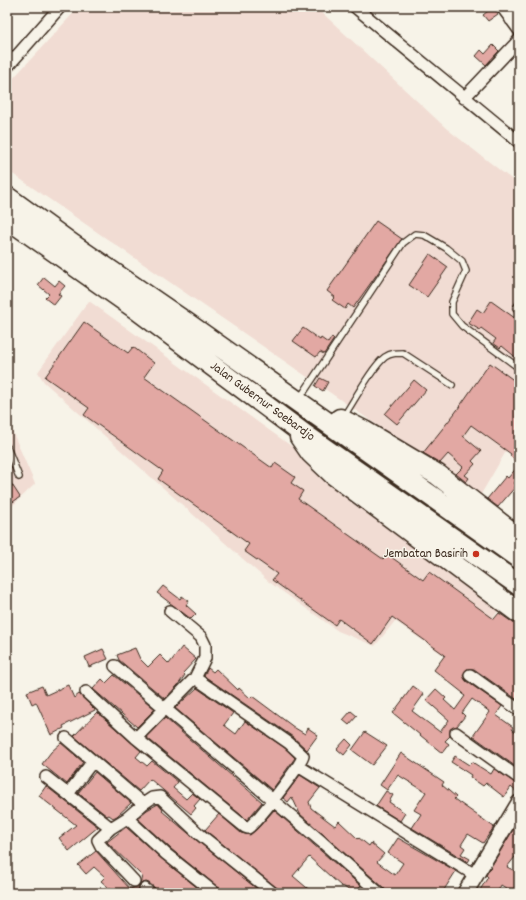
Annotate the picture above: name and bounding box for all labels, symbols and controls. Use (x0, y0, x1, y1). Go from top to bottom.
street label: Jalan Gubernur Soebardjo (206, 357, 319, 447)
place label: Jembatan Basirih (384, 545, 468, 564)
marker: Jembatan Basirih (471, 549, 481, 559)

